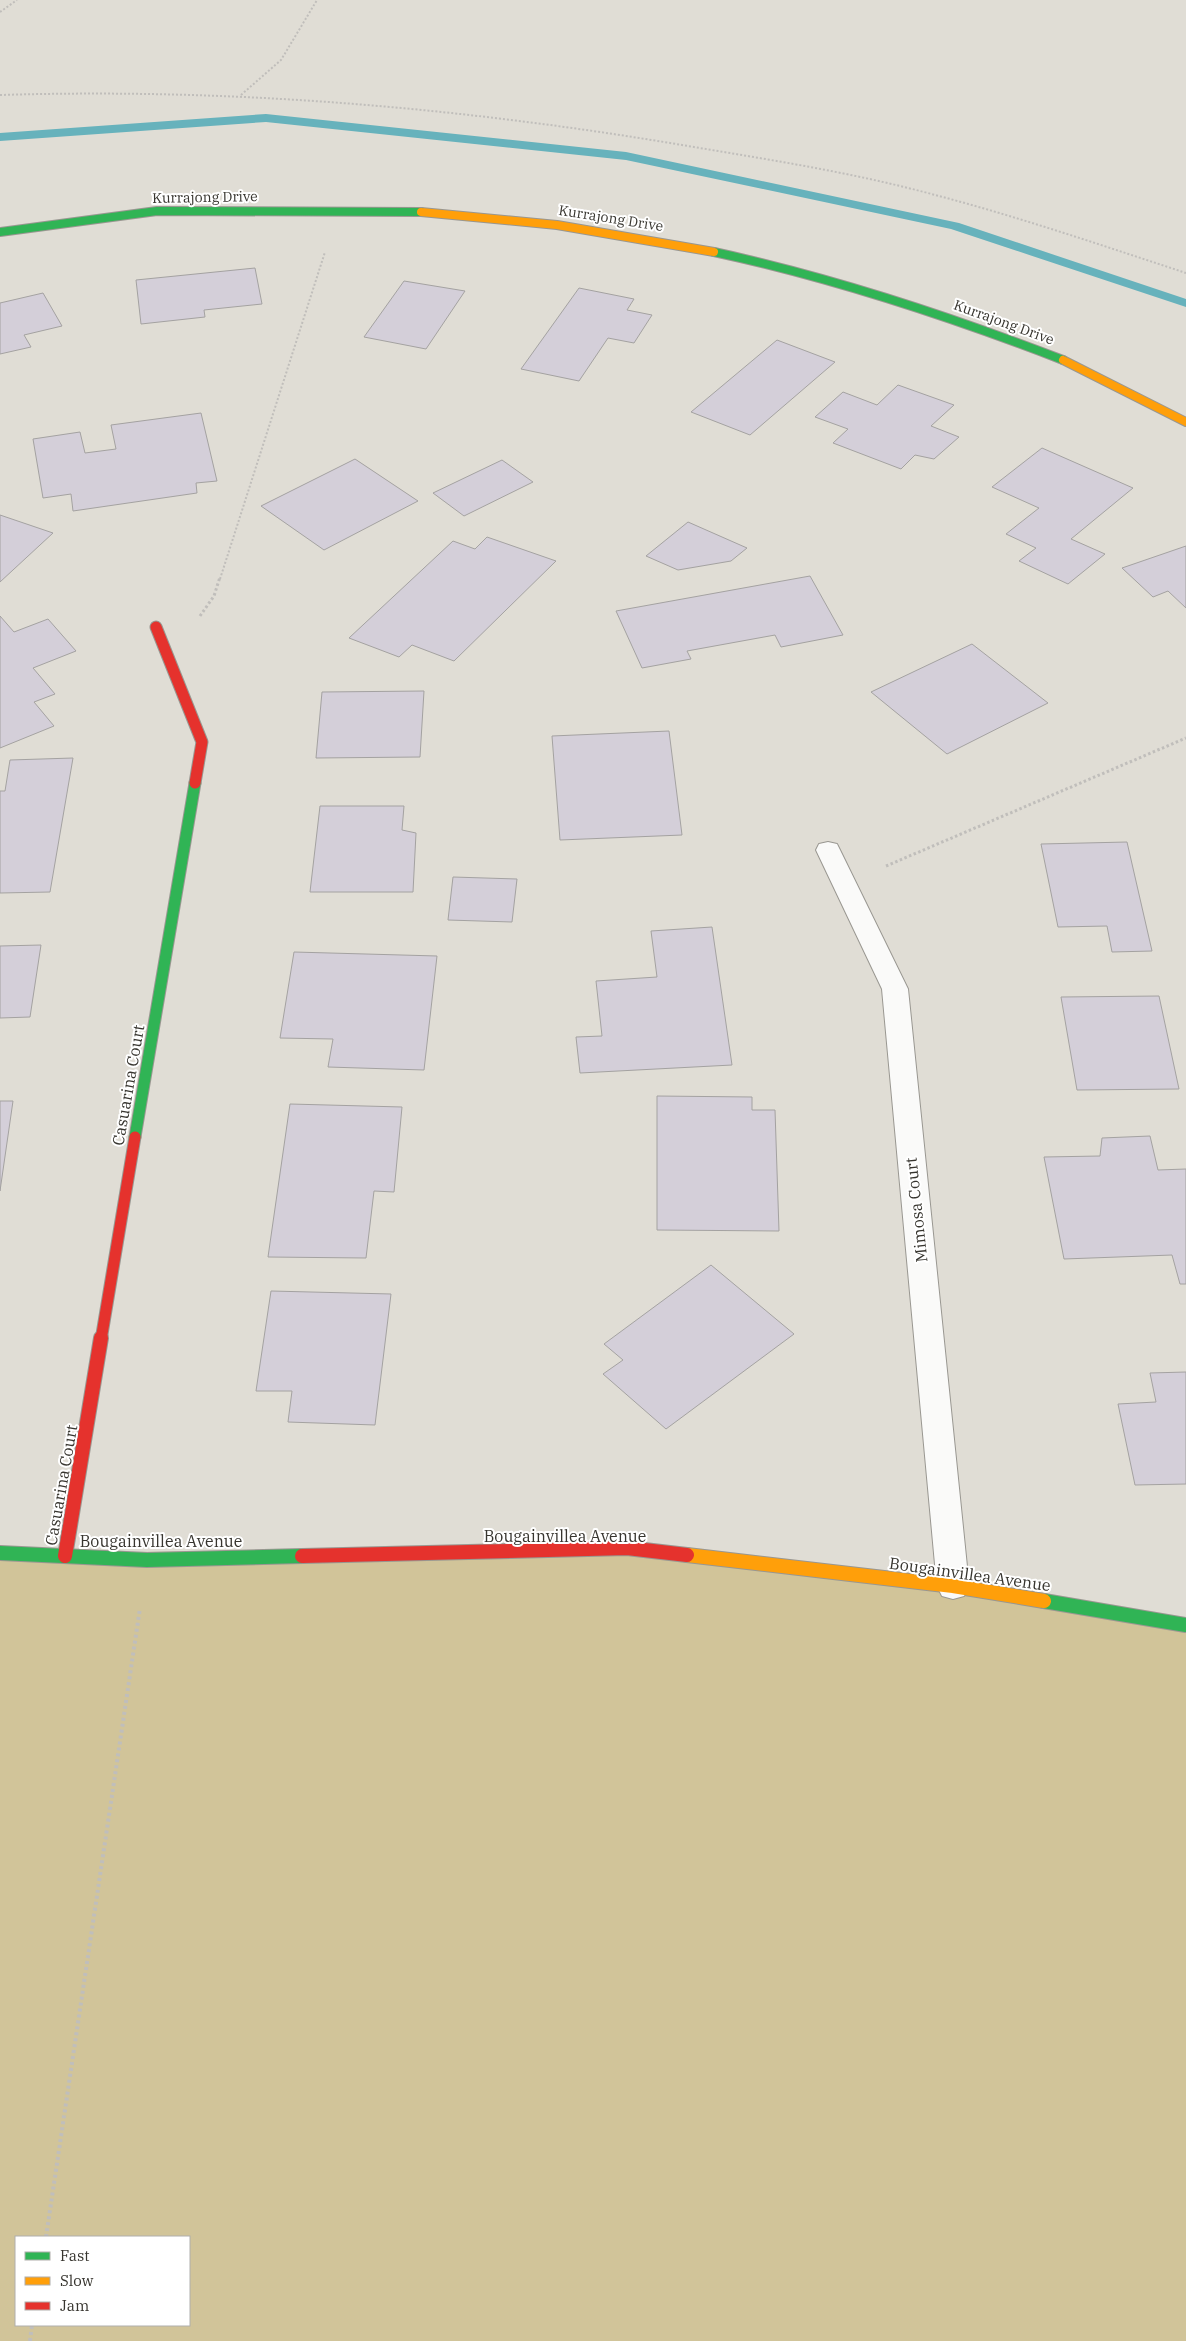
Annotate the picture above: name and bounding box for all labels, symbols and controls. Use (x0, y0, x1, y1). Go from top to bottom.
street label: Kurrajong Drive (152, 187, 258, 207)
street label: Kurrajong Drive (557, 201, 665, 235)
street label: Kurrajong Drive (951, 295, 1057, 349)
street label: Casuarina Court (108, 1023, 149, 1147)
street label: Mimosa Court (901, 1156, 931, 1264)
street label: Casuarina Court (41, 1423, 82, 1547)
street label: Bougainvillea Avenue (484, 1526, 646, 1546)
street label: Bougainvillea Avenue (80, 1531, 242, 1551)
street label: Bougainvillea Avenue (888, 1553, 1052, 1595)
legend (15, 2236, 190, 2326)
text: Fast (60, 2246, 90, 2265)
text: Slow (60, 2271, 94, 2290)
text: Jam (60, 2296, 89, 2315)

